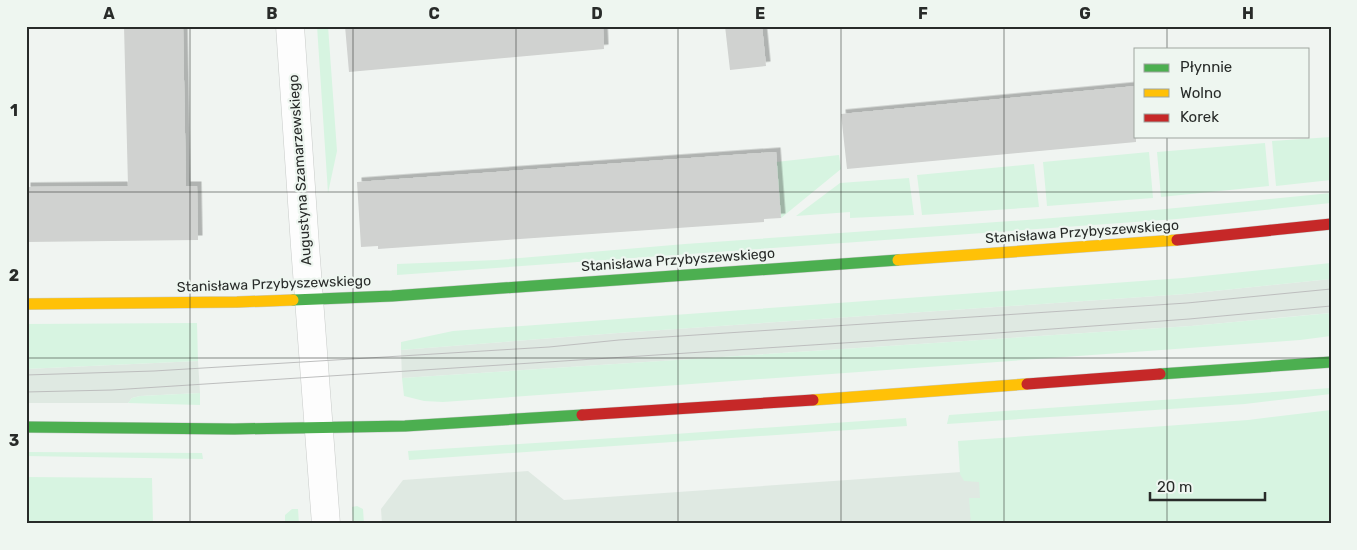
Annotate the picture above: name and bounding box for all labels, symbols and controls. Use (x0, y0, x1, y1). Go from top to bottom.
text: A (103, 4, 115, 23)
text: B (266, 4, 278, 23)
text: C (428, 4, 440, 23)
text: D (591, 4, 603, 23)
text: E (755, 4, 765, 23)
text: F (918, 4, 928, 23)
text: G (1079, 4, 1091, 23)
text: H (1242, 4, 1254, 23)
legend (1134, 48, 1310, 138)
text: Płynnie (1180, 58, 1232, 76)
street label: Augustyna Szamarzewskiego (285, 74, 315, 266)
text: Wolno (1180, 84, 1222, 102)
text: 1 (10, 101, 18, 120)
text: Korek (1180, 108, 1219, 126)
street label: Stanisława Przybyszewskiego (985, 217, 1179, 247)
street label: Stanisława Przybyszewskiego (581, 245, 775, 275)
text: 2 (9, 266, 19, 285)
street label: Stanisława Przybyszewskiego (177, 272, 371, 296)
text: 3 (9, 431, 19, 450)
scale bar (1150, 470, 1264, 502)
text: 20 m (1157, 478, 1192, 496)

